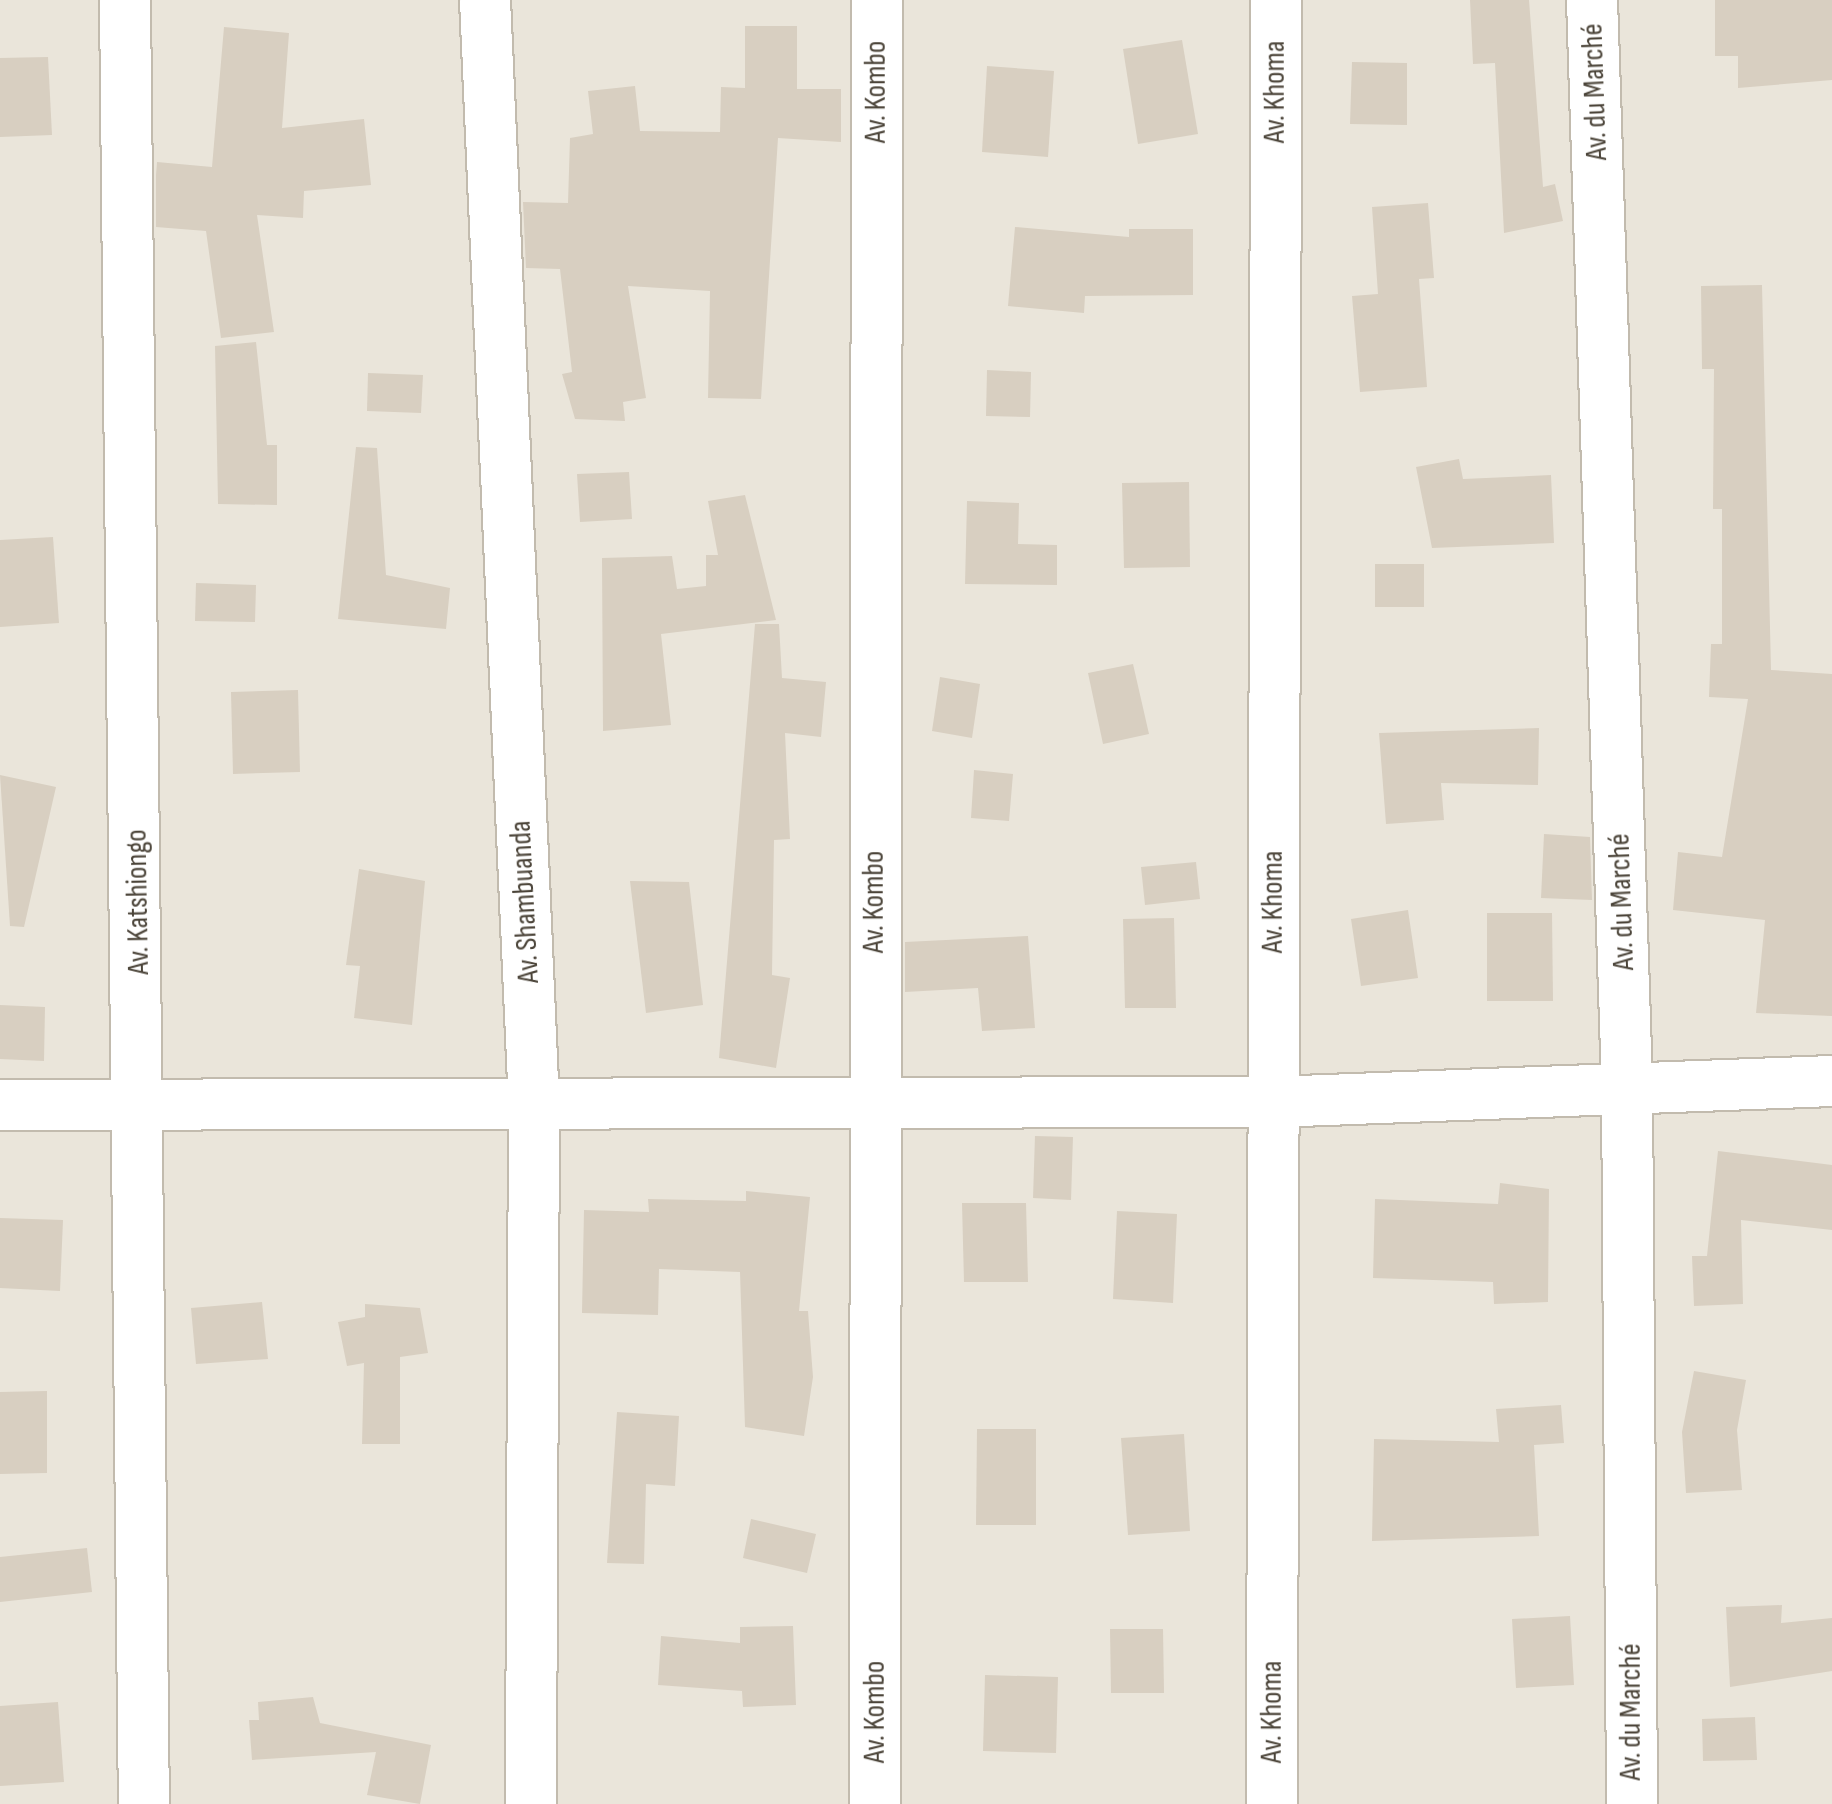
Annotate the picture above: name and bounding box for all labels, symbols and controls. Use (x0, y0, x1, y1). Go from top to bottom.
street label: Av. du Marché (1575, 23, 1615, 161)
street label: Av. Kombo (858, 41, 894, 143)
street label: Av. Khoma (1257, 41, 1293, 143)
street label: Av. Shambuanda (503, 820, 547, 984)
street label: Av. Katshiongo (119, 829, 157, 975)
street label: Av. du Marché (1602, 833, 1642, 971)
street label: Av. Kombo (856, 851, 892, 953)
street label: Av. Khoma (1255, 851, 1291, 953)
street label: Av. du Marché (1613, 1644, 1649, 1780)
street label: Av. Kombo (857, 1661, 893, 1763)
street label: Av. Khoma (1254, 1661, 1290, 1763)

